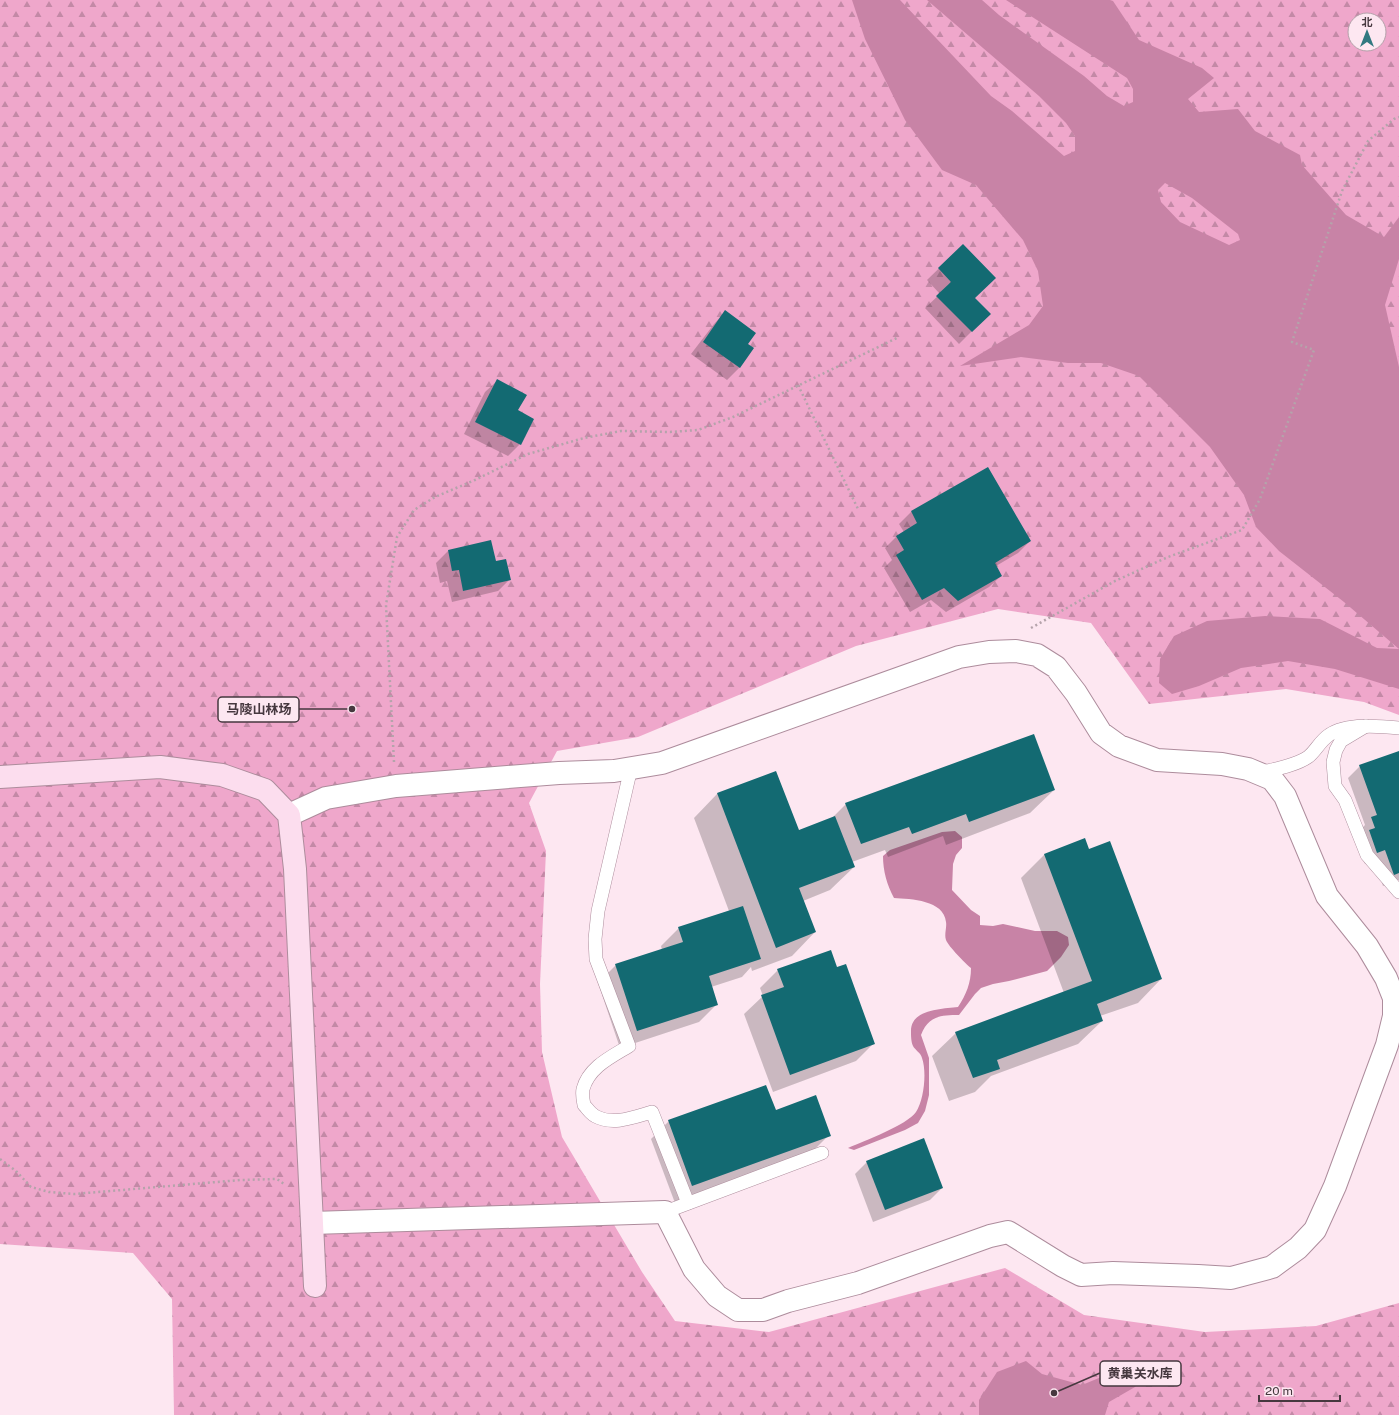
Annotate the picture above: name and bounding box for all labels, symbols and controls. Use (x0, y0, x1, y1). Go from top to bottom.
north arrow (1347, 12, 1387, 52)
text: 北 (1362, 16, 1373, 28)
callout: 马陵山林场 (218, 697, 299, 722)
text: 马陵山林场 (226, 702, 292, 717)
callout: 黄巢关水库 (1100, 1361, 1181, 1386)
text: 黄巢关水库 (1107, 1366, 1173, 1381)
scale bar (1259, 1377, 1340, 1403)
text: 20 m (1265, 1384, 1293, 1398)

